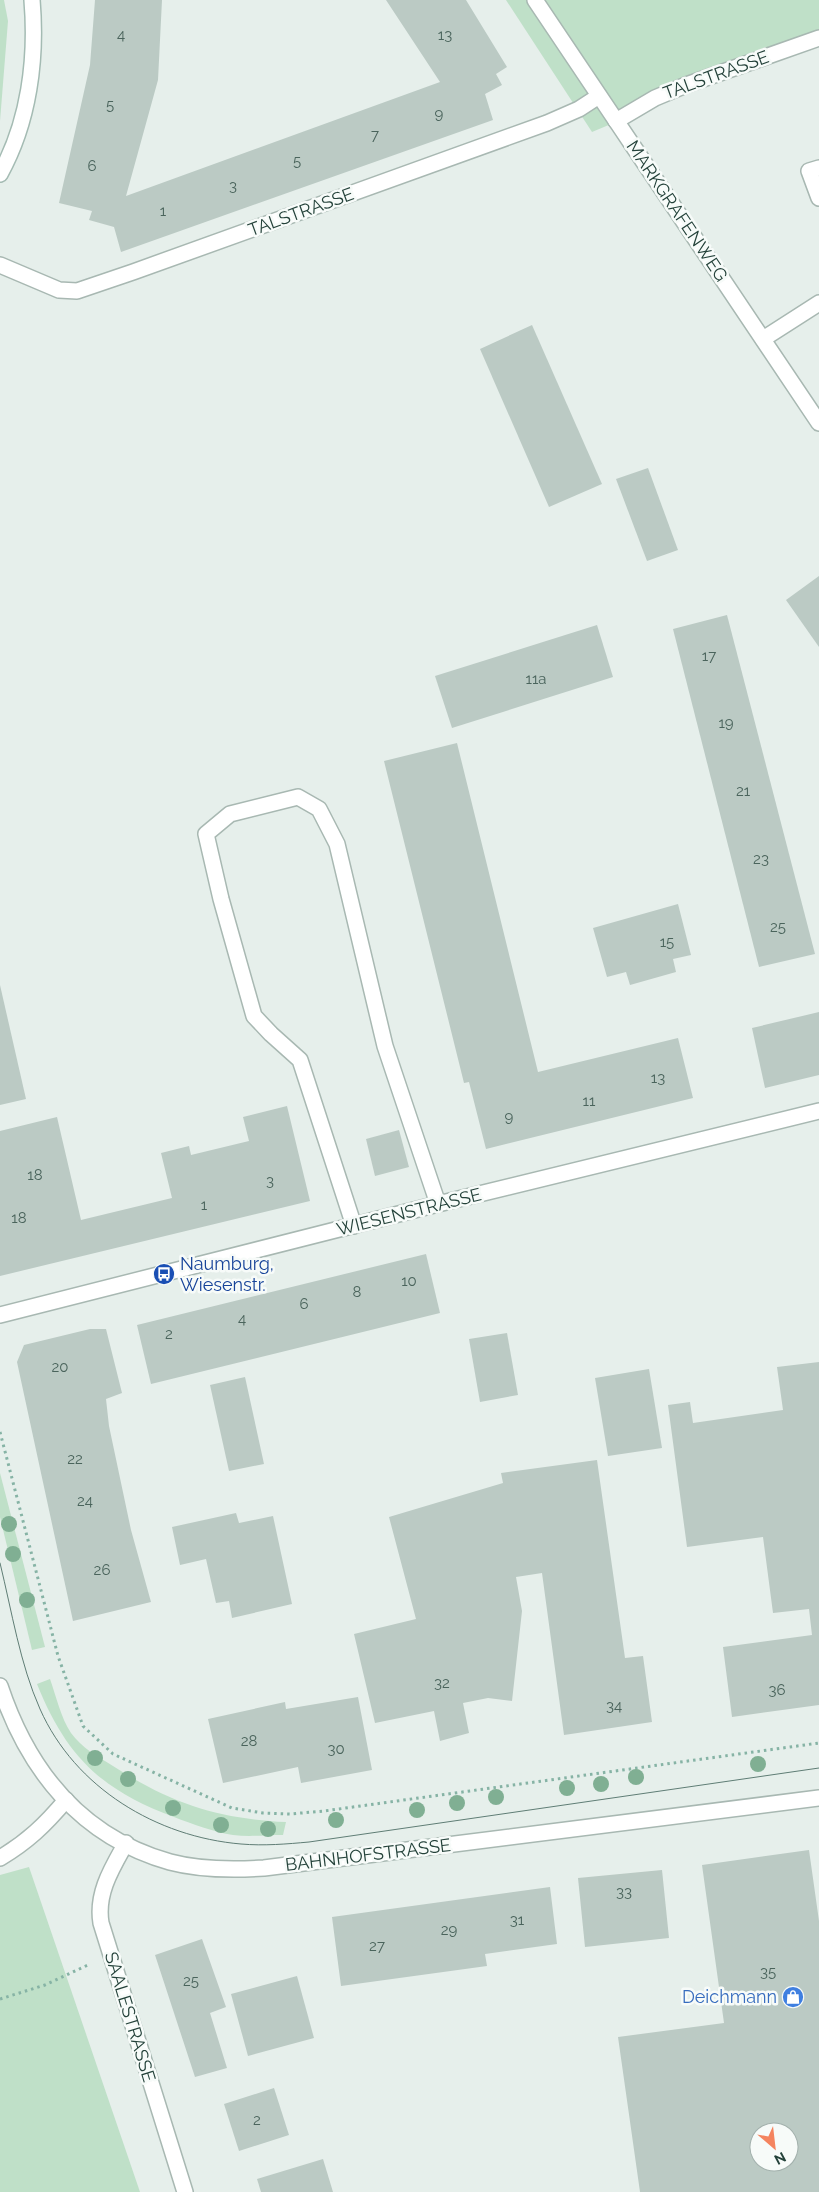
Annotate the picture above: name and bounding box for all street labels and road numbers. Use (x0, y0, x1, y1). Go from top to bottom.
street label: TALSTRASSE (660, 46, 772, 103)
street label: MARKGRAFENWEG (623, 136, 732, 285)
street label: TALSTRASSE (245, 183, 357, 240)
street label: WIESENSTRASSE (334, 1183, 483, 1240)
street label: BAHNHOFSTRASSE (284, 1834, 452, 1875)
street label: SAALESTRASSE (101, 1949, 160, 2084)

